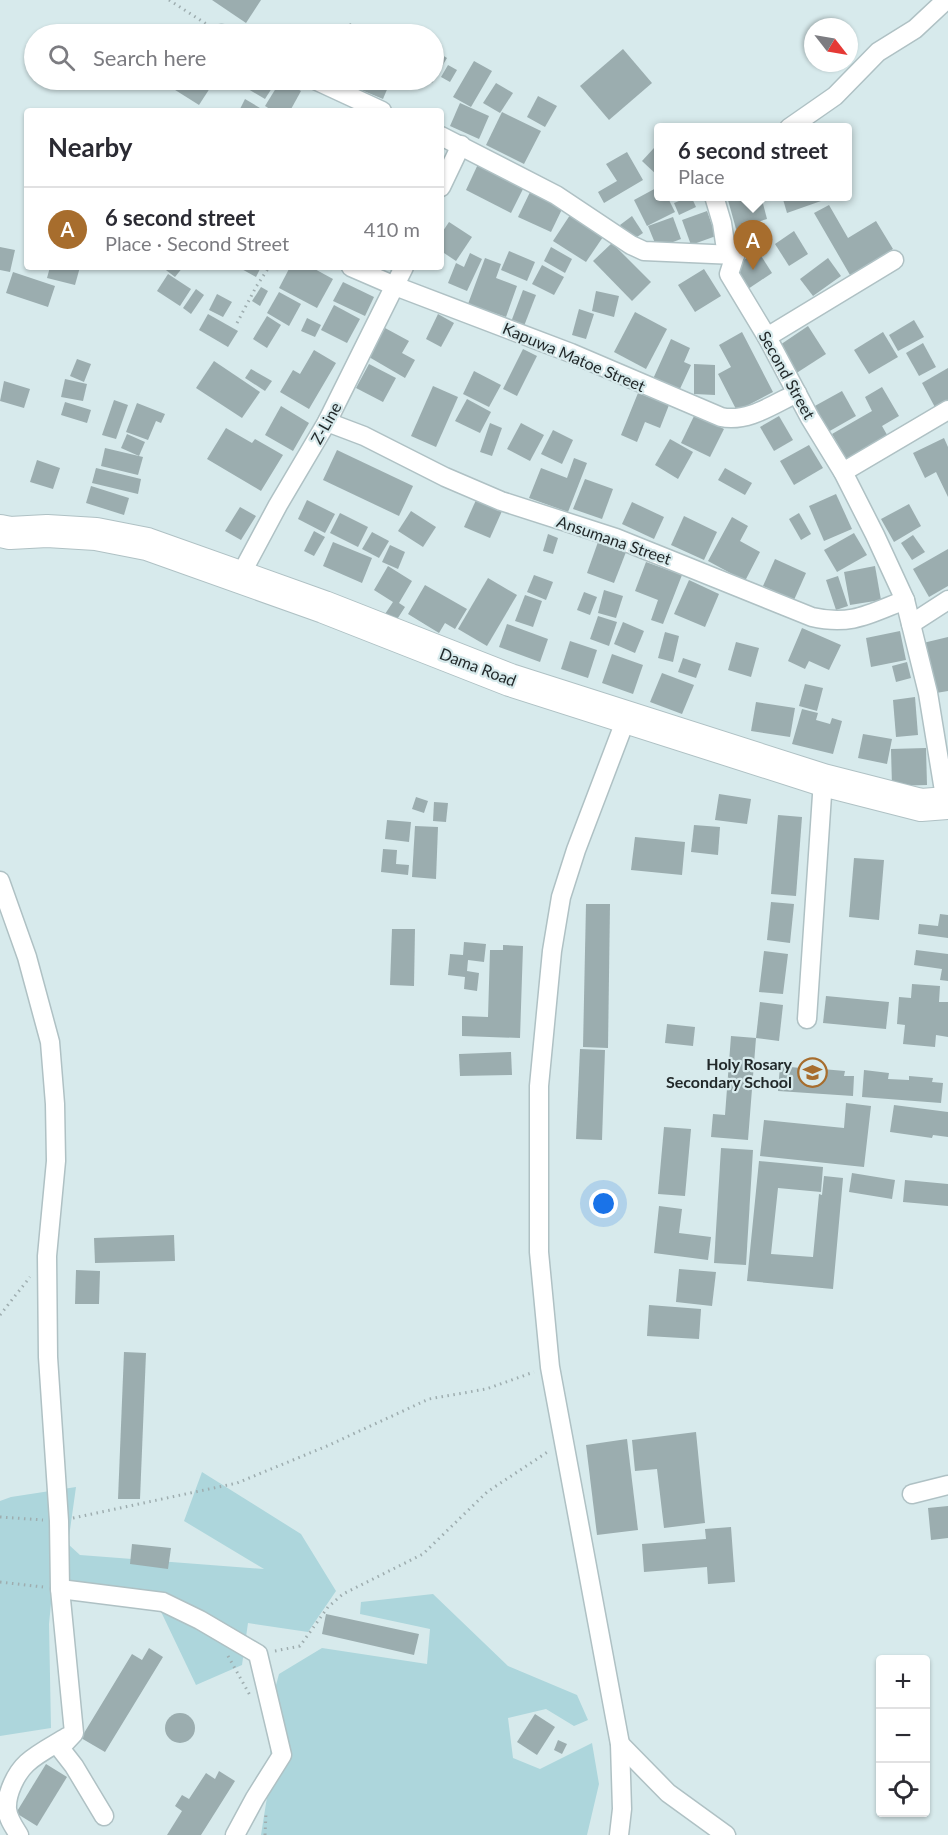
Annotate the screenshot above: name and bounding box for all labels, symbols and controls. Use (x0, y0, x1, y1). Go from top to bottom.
north arrow (804, 18, 858, 72)
search box (24, 24, 444, 90)
icon: search (45, 41, 78, 74)
text: Search here (93, 44, 206, 71)
popup (654, 123, 852, 201)
text: Nearby (48, 131, 133, 163)
text: 6 second street (678, 137, 828, 164)
text: Place (678, 164, 724, 188)
text: 6 second street (105, 204, 255, 231)
text: A (61, 217, 74, 241)
text: 410 m (364, 217, 420, 241)
pin: A (734, 220, 772, 270)
text: Place · Second Street (105, 231, 289, 255)
street label: Kapuwa Matoe Street (500, 318, 648, 395)
street label: Second Street (755, 327, 820, 422)
street label: Z-Line (306, 399, 345, 447)
street label: Ansumana Street (554, 511, 674, 568)
street label: Dama Road (437, 643, 519, 690)
place label: Holy Rosary Secondary School (666, 1054, 793, 1091)
school or university icon: Holy Rosary Secondary School (797, 1057, 829, 1089)
your location (589, 1189, 618, 1218)
map controls (876, 1655, 930, 1817)
button: + (876, 1655, 930, 1709)
button: − (876, 1709, 930, 1763)
button: locate (876, 1763, 930, 1817)

